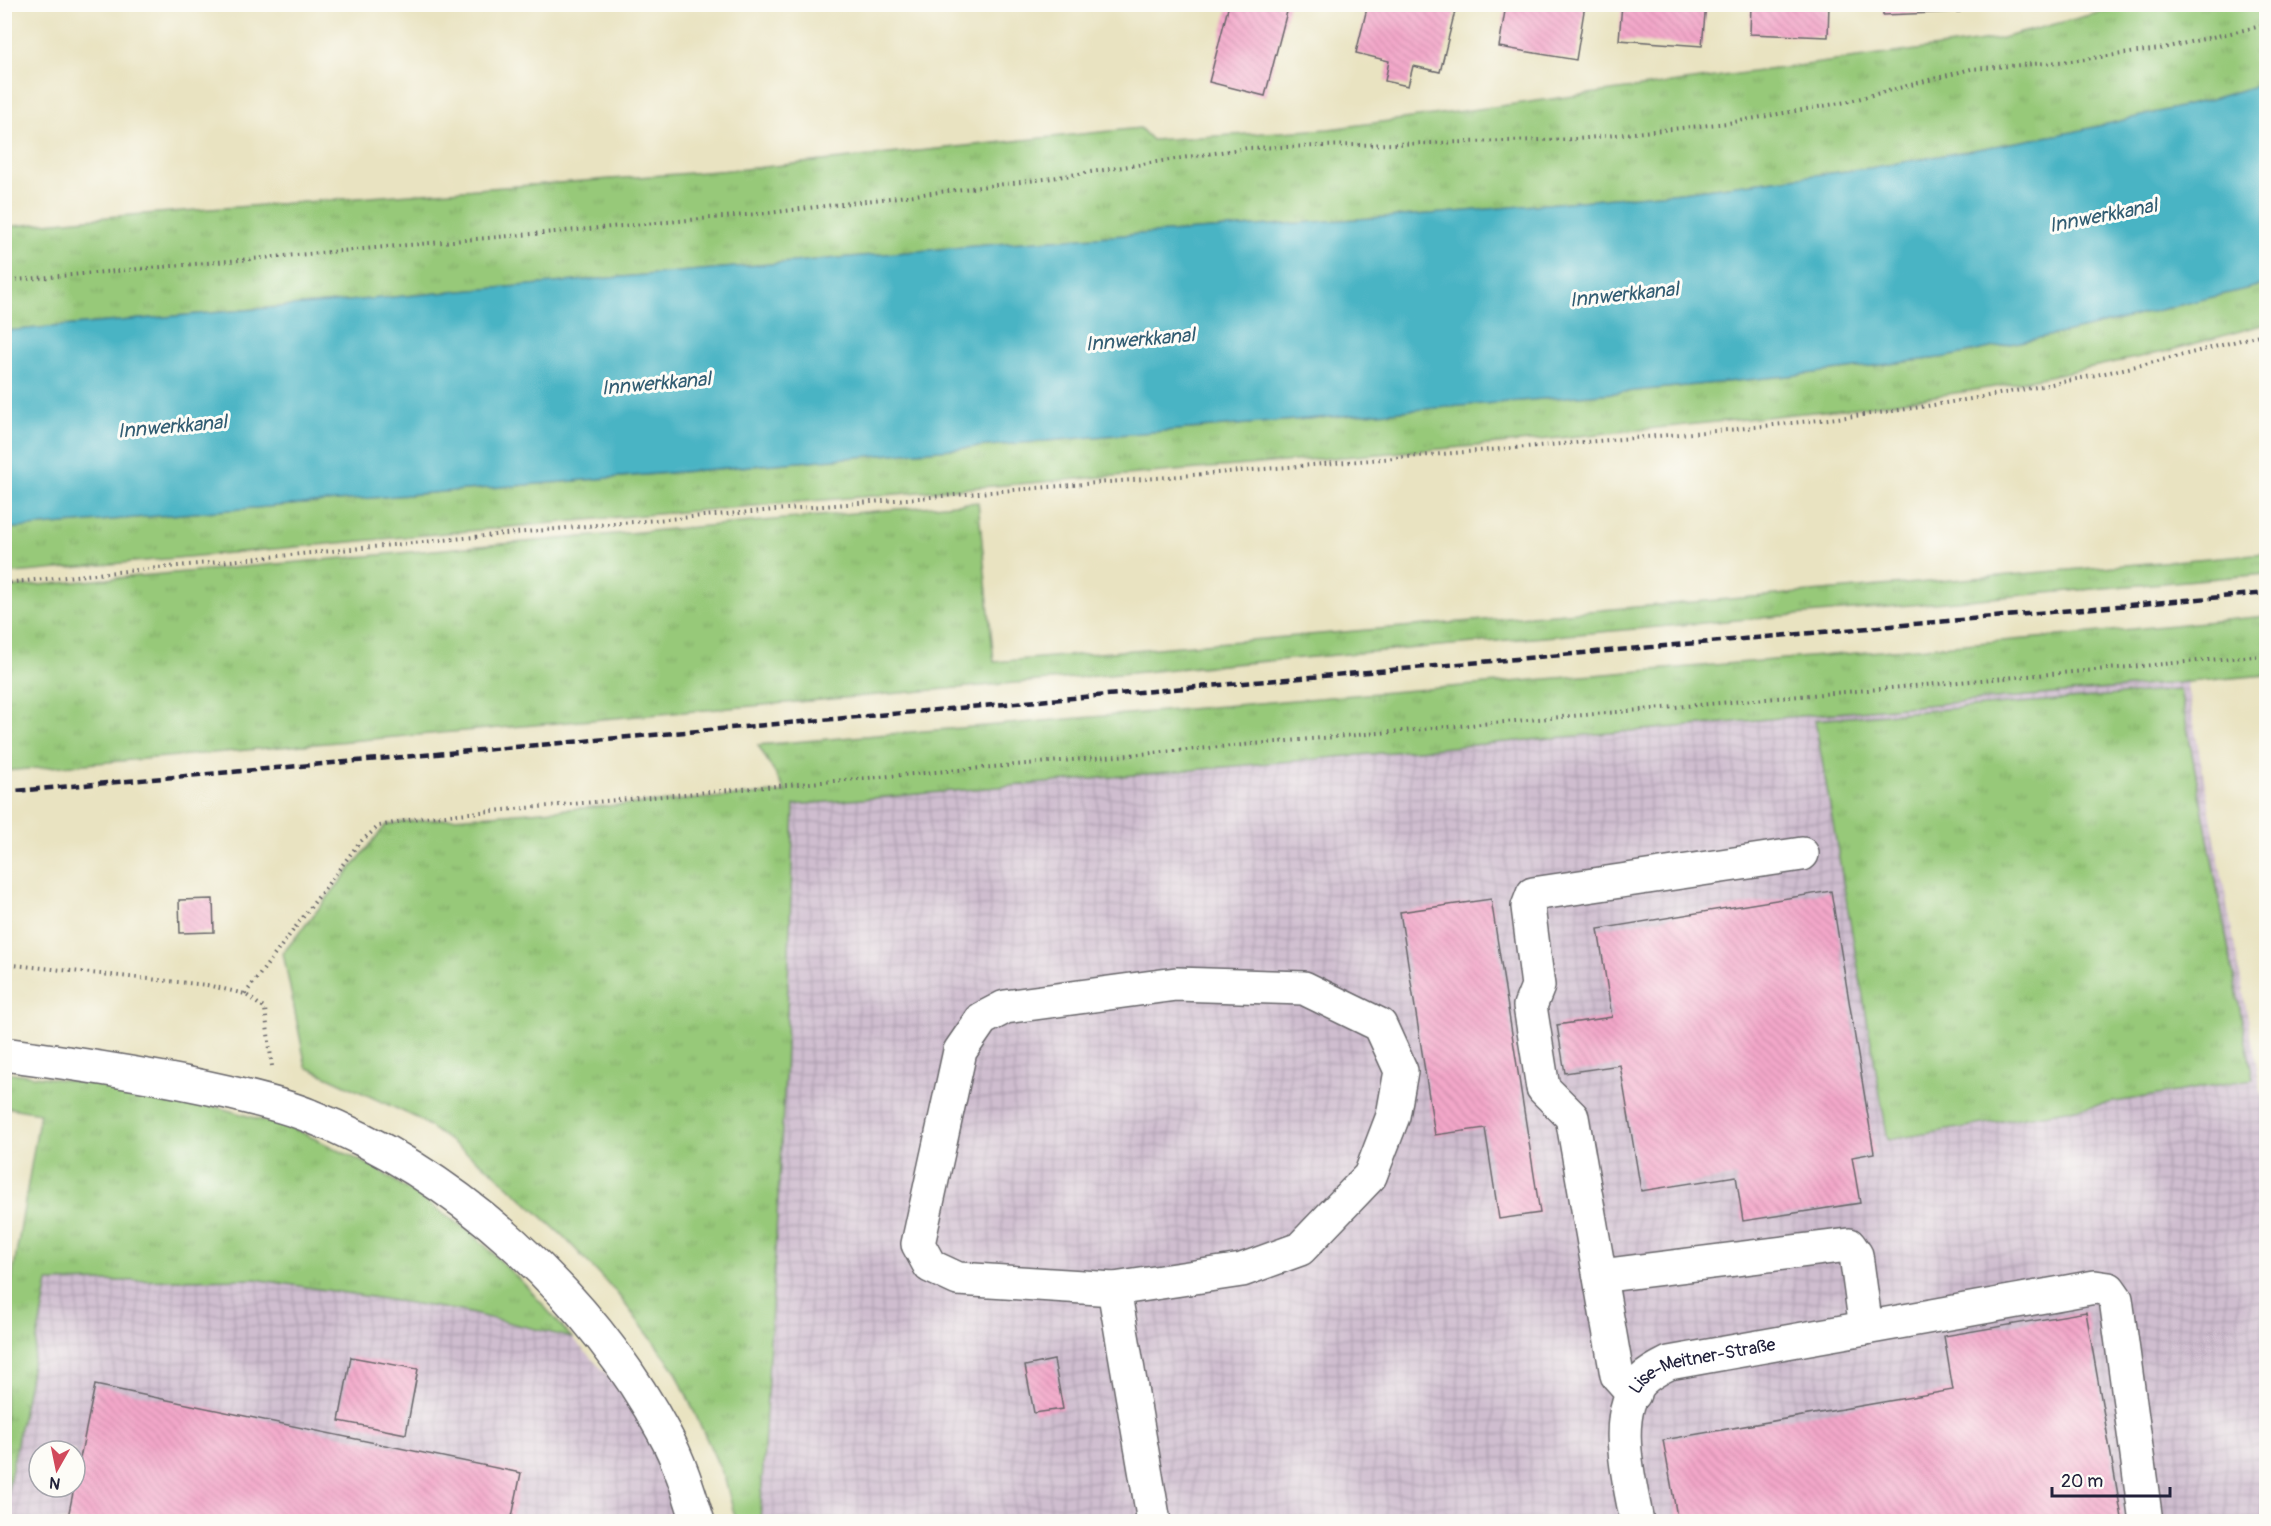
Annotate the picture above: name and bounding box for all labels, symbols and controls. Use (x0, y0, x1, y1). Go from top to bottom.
water label: Innwerkkanal (2047, 192, 2161, 238)
water label: Innwerkkanal (1568, 276, 1682, 313)
water label: Innwerkkanal (1084, 322, 1198, 357)
water label: Innwerkkanal (600, 366, 714, 401)
water label: Innwerkkanal (116, 409, 230, 444)
street label: Lise-Meitner-Straße (1624, 1333, 1778, 1398)
north arrow (27, 1439, 87, 1499)
scale bar (2052, 1460, 2170, 1498)
text: 20 m (2061, 1470, 2103, 1493)
text: N (48, 1472, 62, 1494)

